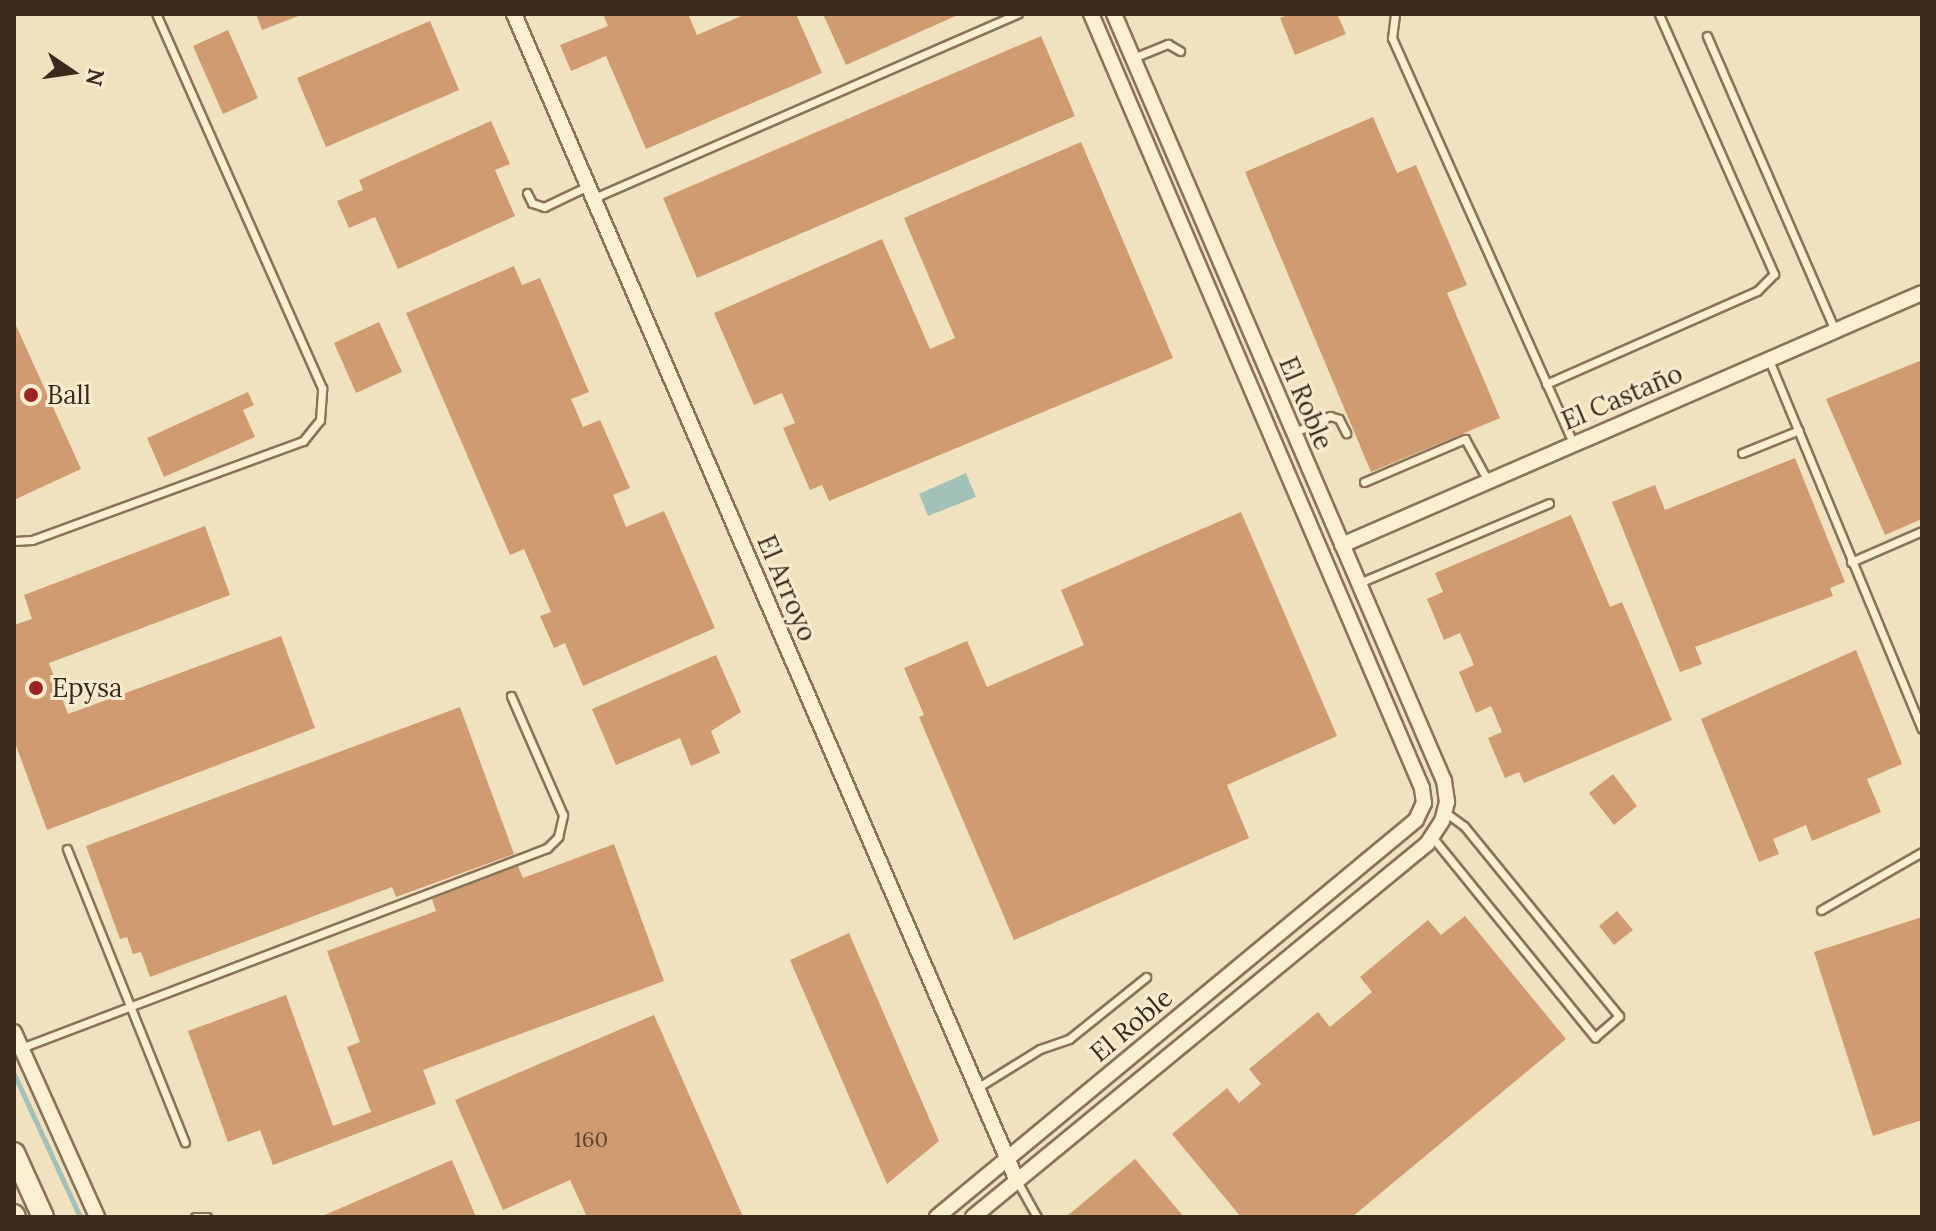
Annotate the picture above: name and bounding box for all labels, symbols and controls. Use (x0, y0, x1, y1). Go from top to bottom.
north arrow (32, 32, 112, 112)
text: N (80, 66, 111, 89)
street label: El Roble (1273, 352, 1339, 454)
street label: El Castaño (1557, 358, 1687, 436)
place label: Ball (47, 379, 91, 411)
marker: Ball (22, 386, 40, 404)
street label: El Arroyo (751, 530, 823, 646)
place label: Epysa (52, 672, 122, 704)
marker: Epysa (27, 679, 45, 697)
street label: El Roble (1084, 982, 1178, 1068)
house number: 160 (574, 1127, 608, 1153)

